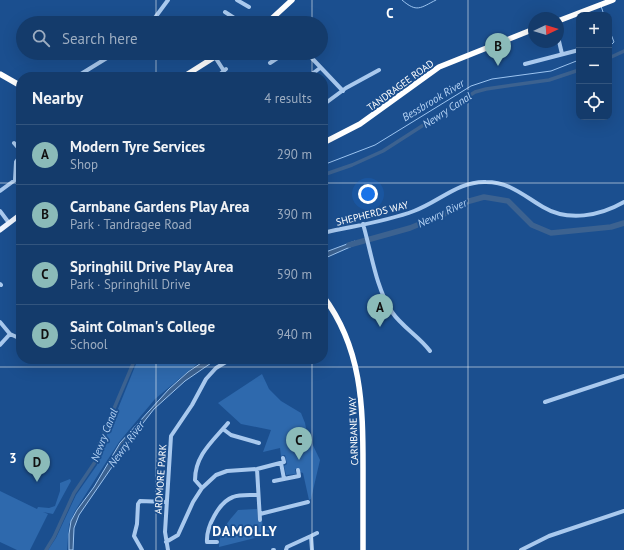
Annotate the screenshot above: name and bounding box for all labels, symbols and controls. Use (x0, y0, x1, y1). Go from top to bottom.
text: C (386, 5, 394, 22)
north arrow (528, 12, 564, 48)
map controls (576, 12, 612, 120)
button: + (576, 12, 612, 48)
search box (16, 16, 328, 60)
icon: search (30, 27, 52, 49)
text: Search here (62, 29, 138, 48)
pin: B (485, 33, 511, 66)
button: − (576, 48, 612, 84)
street label: TANDRAGEE ROAD (364, 57, 436, 114)
water label: Bessbrook River (399, 75, 468, 124)
button: locate (576, 84, 612, 120)
text: Nearby (32, 87, 83, 109)
water label: Newry Canal (420, 89, 474, 131)
text: 4 results (264, 90, 312, 107)
text: Modern Tyre Services (70, 137, 205, 156)
text: A (41, 146, 49, 163)
text: 290 m (277, 146, 312, 163)
text: Shop (70, 156, 98, 173)
your location (358, 184, 378, 204)
water label: Newry River (415, 195, 470, 231)
text: Carnbane Gardens Play Area (70, 197, 249, 216)
street label: SHEPHERDS WAY (335, 198, 410, 229)
text: B (41, 206, 49, 223)
text: 390 m (277, 206, 312, 223)
text: Park · Tandragee Road (70, 216, 192, 233)
text: Springhill Drive Play Area (70, 257, 234, 276)
text: C (41, 266, 49, 283)
text: 590 m (277, 266, 312, 283)
text: Park · Springhill Drive (70, 276, 191, 293)
pin: A (367, 294, 393, 327)
text: Saint Colman's College (70, 317, 215, 336)
text: D (41, 326, 49, 343)
text: 940 m (277, 326, 312, 343)
text: School (70, 336, 108, 353)
street label: CARNBANE WAY (346, 396, 361, 466)
water label: Newry Canal (87, 406, 121, 464)
water label: Newry River (105, 417, 148, 470)
pin: C (286, 427, 312, 460)
street label: ARDMORE PARK (152, 444, 169, 514)
pin: D (24, 449, 50, 482)
text: 3 (9, 450, 17, 467)
district label: DAMOLLY (212, 522, 278, 540)

